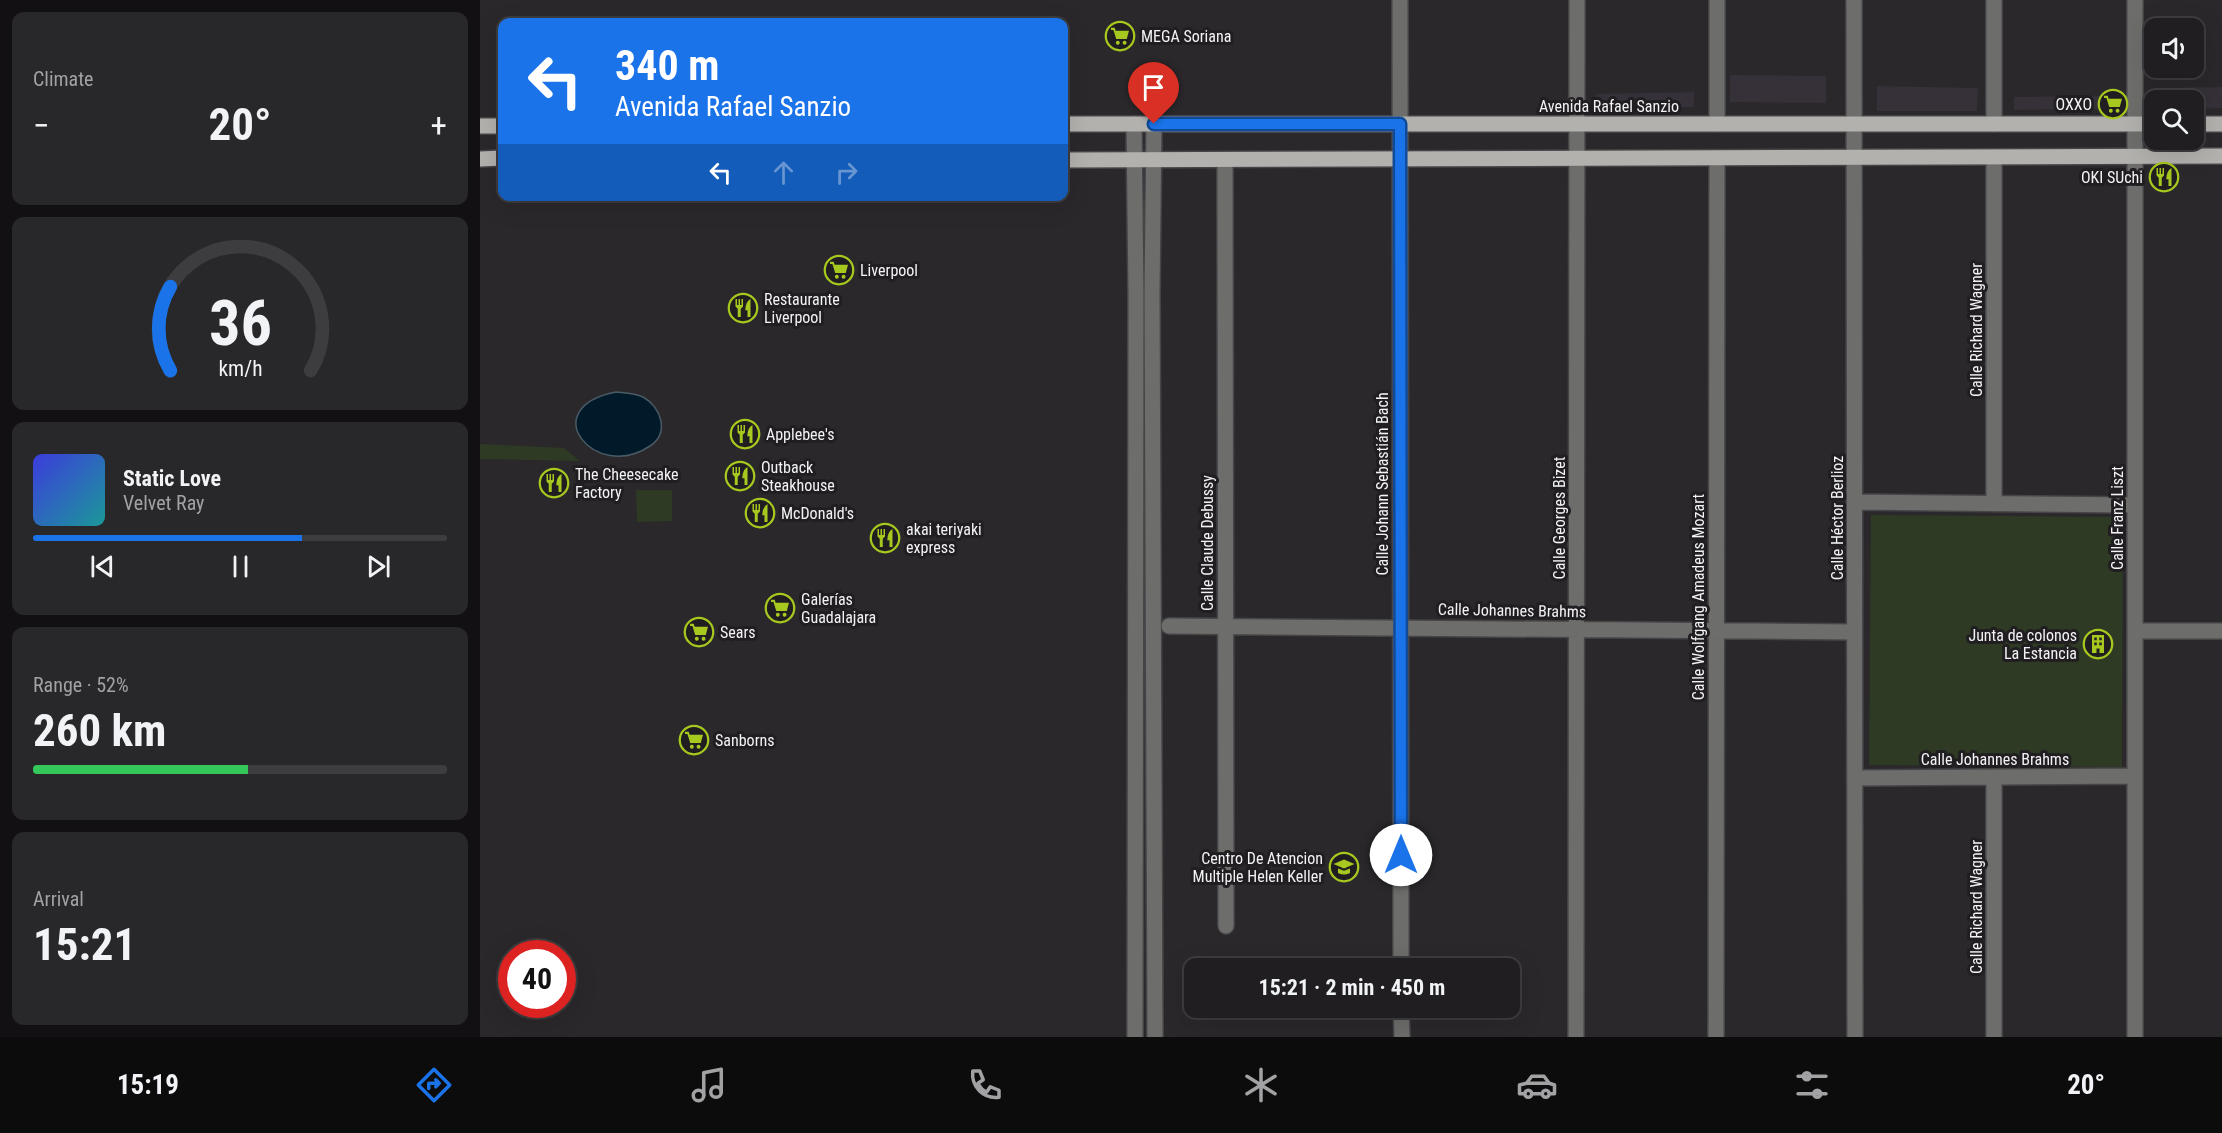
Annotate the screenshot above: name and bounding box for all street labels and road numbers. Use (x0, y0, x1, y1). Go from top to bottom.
street label: Avenida Rafael Sanzio (1539, 97, 1679, 116)
street label: Calle Richard Wagner (1967, 263, 1986, 397)
street label: Calle Johann Sebastián Bach (1373, 392, 1392, 576)
street label: Calle Georges Bizet (1550, 456, 1569, 579)
street label: Calle Héctor Berlioz (1828, 456, 1847, 580)
street label: Calle Franz Liszt (2108, 466, 2127, 570)
street label: Calle Claude Debussy (1198, 475, 1217, 611)
street label: Calle Wolfgang Amadeus Mozart (1689, 494, 1708, 700)
street label: Calle Johannes Brahms (1438, 600, 1586, 621)
street label: Calle Johannes Brahms (1921, 750, 2069, 769)
street label: Calle Richard Wagner (1967, 840, 1986, 974)

